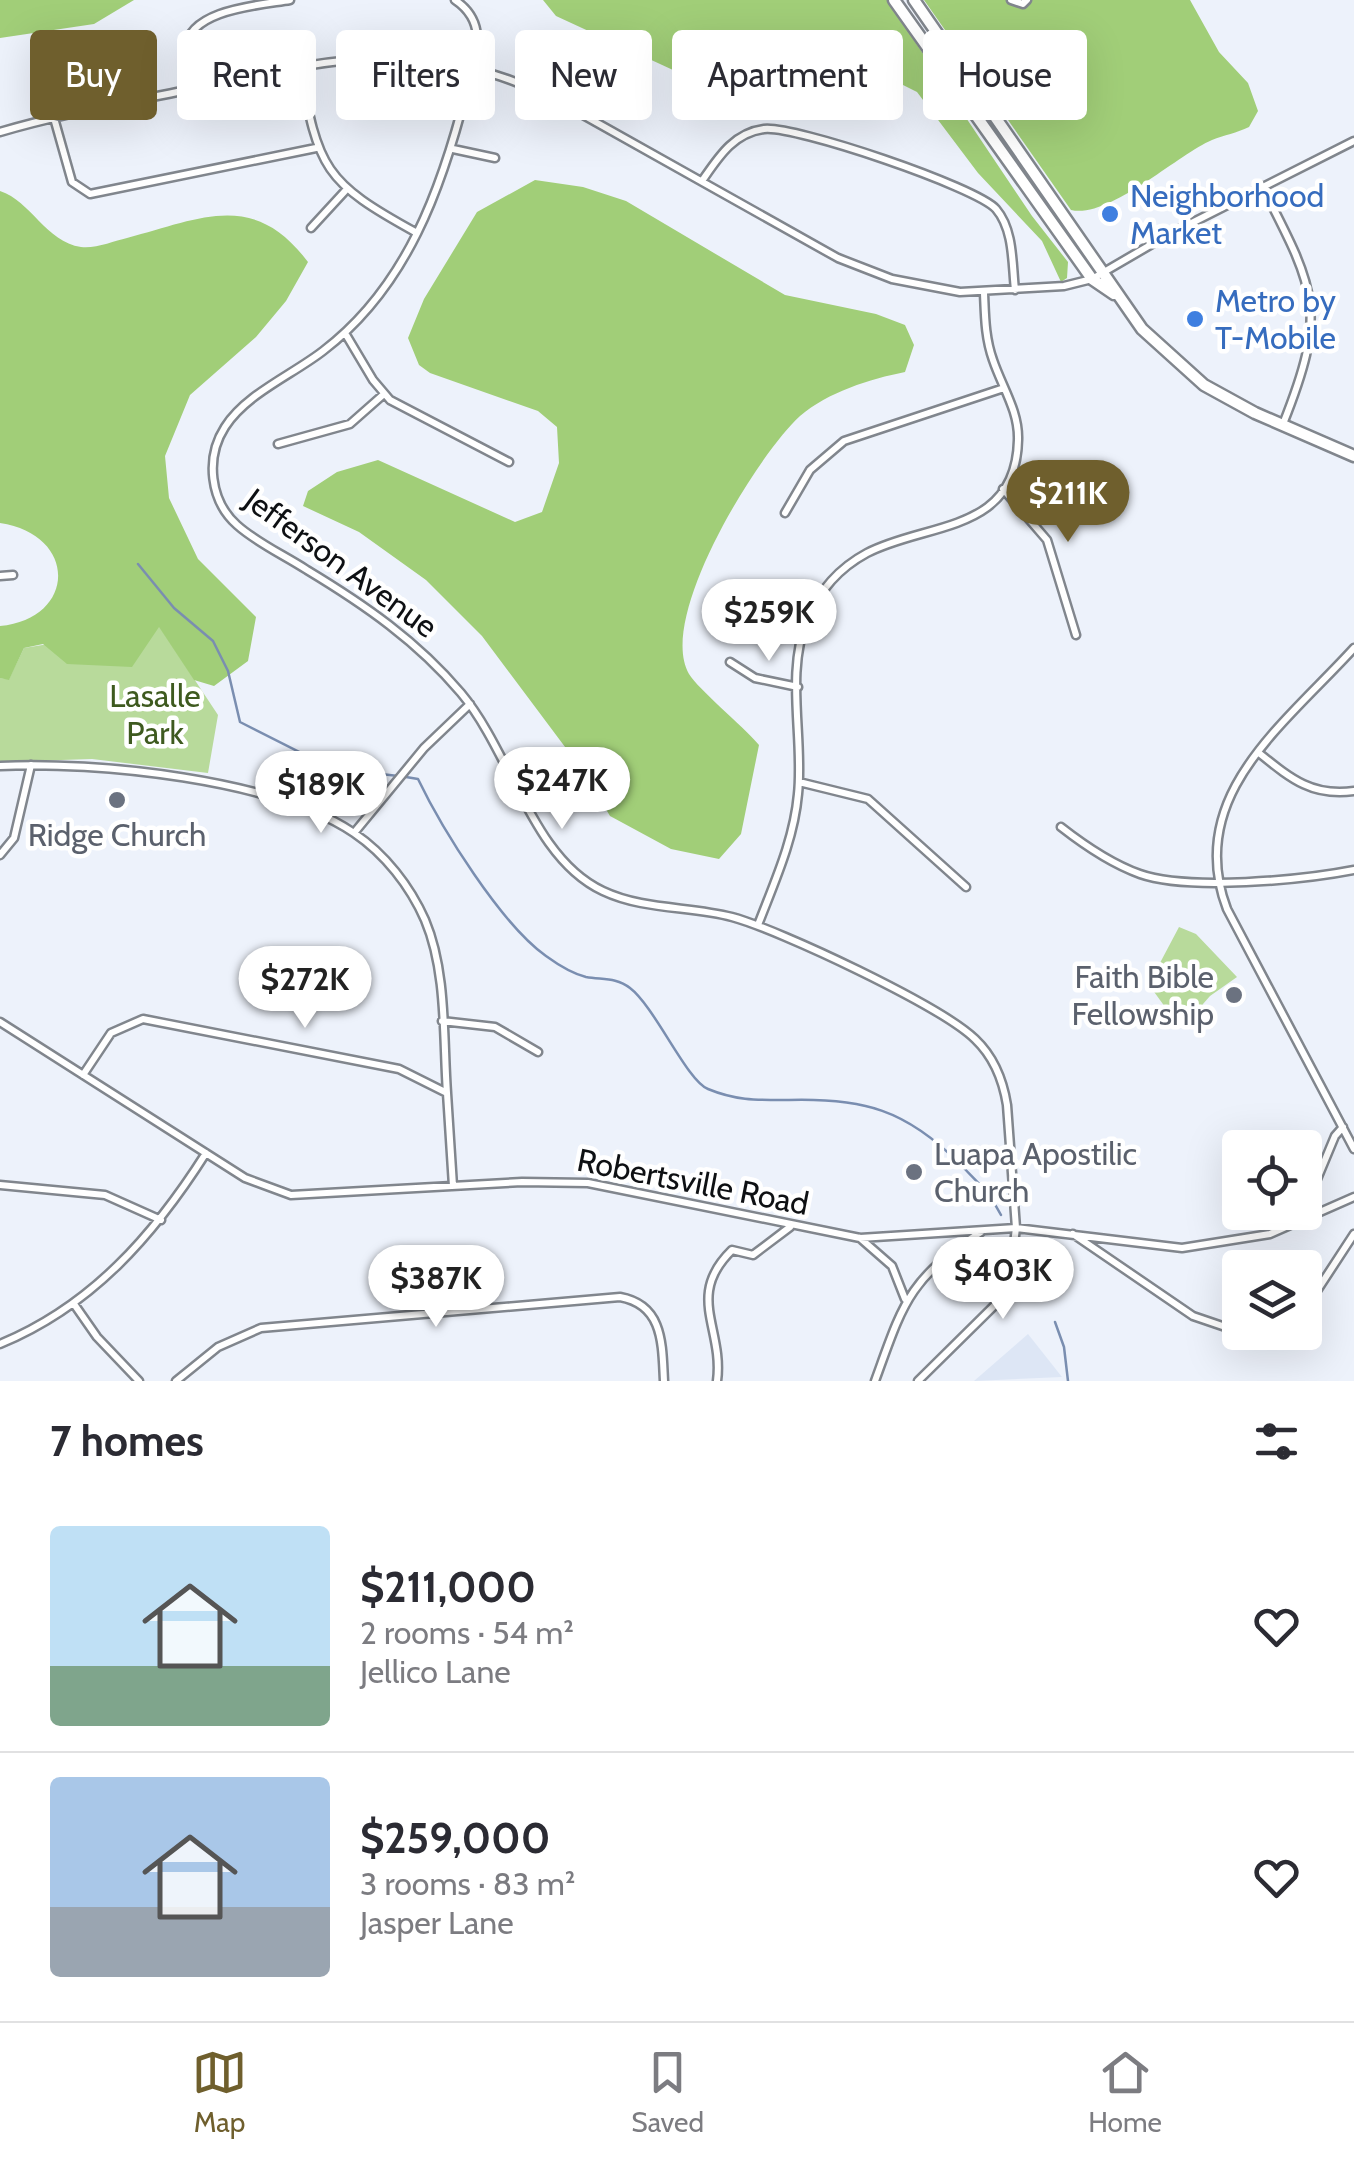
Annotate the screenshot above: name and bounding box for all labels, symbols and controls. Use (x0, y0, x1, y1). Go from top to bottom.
chip: Buy (30, 30, 157, 120)
chip: Rent (177, 30, 316, 120)
chip: Filters (336, 30, 495, 120)
chip: New (515, 30, 652, 120)
chip: Apartment (672, 30, 903, 120)
chip: House (923, 30, 1087, 120)
place label: Neighborhood Market (1130, 176, 1324, 252)
marker: Neighborhood Market (1099, 203, 1121, 225)
place label: Metro by T-Mobile (1215, 281, 1336, 357)
marker: Metro by T-Mobile (1184, 308, 1206, 330)
pin: $211K (998, 460, 1138, 545)
text: $211K (1028, 473, 1108, 512)
street label: Jefferson Avenue (236, 479, 445, 646)
pin: $259K (699, 579, 839, 664)
text: $259K (724, 592, 814, 631)
park label: Lasalle Park (109, 676, 201, 752)
pin: $247K (492, 747, 632, 832)
pin: $189K (251, 751, 391, 836)
text: $247K (516, 760, 608, 799)
text: $189K (277, 764, 365, 803)
marker: Ridge Church (106, 789, 128, 811)
place label: Ridge Church (28, 815, 206, 854)
pin: $272K (235, 946, 375, 1031)
place label: Faith Bible Fellowship (1072, 957, 1214, 1033)
text: $272K (261, 959, 349, 998)
marker: Faith Bible Fellowship (1223, 984, 1245, 1006)
map controls (1222, 1130, 1322, 1350)
button: locate (1222, 1130, 1322, 1230)
place label: Luapa Apostilic Church (934, 1134, 1137, 1210)
street label: Robertsville Road (574, 1140, 812, 1223)
marker: Luapa Apostilic Church (903, 1161, 925, 1183)
pin: $403K (933, 1237, 1073, 1322)
pin: $387K (366, 1245, 506, 1330)
text: $403K (954, 1250, 1052, 1289)
button: layers (1222, 1250, 1322, 1350)
text: $387K (390, 1258, 482, 1297)
icon: filters (1249, 1414, 1304, 1469)
text: 7 homes (50, 1415, 204, 1467)
text: $211,000 (360, 1561, 536, 1613)
icon: home (130, 1566, 250, 1686)
icon: heart (1249, 1599, 1304, 1654)
text: 2 rooms · 54 m² (360, 1613, 574, 1652)
text: Jellico Lane (360, 1652, 511, 1691)
text: $259,000 (360, 1812, 550, 1864)
icon: home (130, 1817, 250, 1937)
icon: heart (1249, 1850, 1304, 1905)
text: 3 rooms · 83 m² (360, 1864, 575, 1903)
text: Jasper Lane (360, 1903, 514, 1942)
tab: Map (192, 2045, 247, 2139)
tab: Saved (631, 2045, 704, 2139)
tab: Home (1088, 2045, 1162, 2139)

